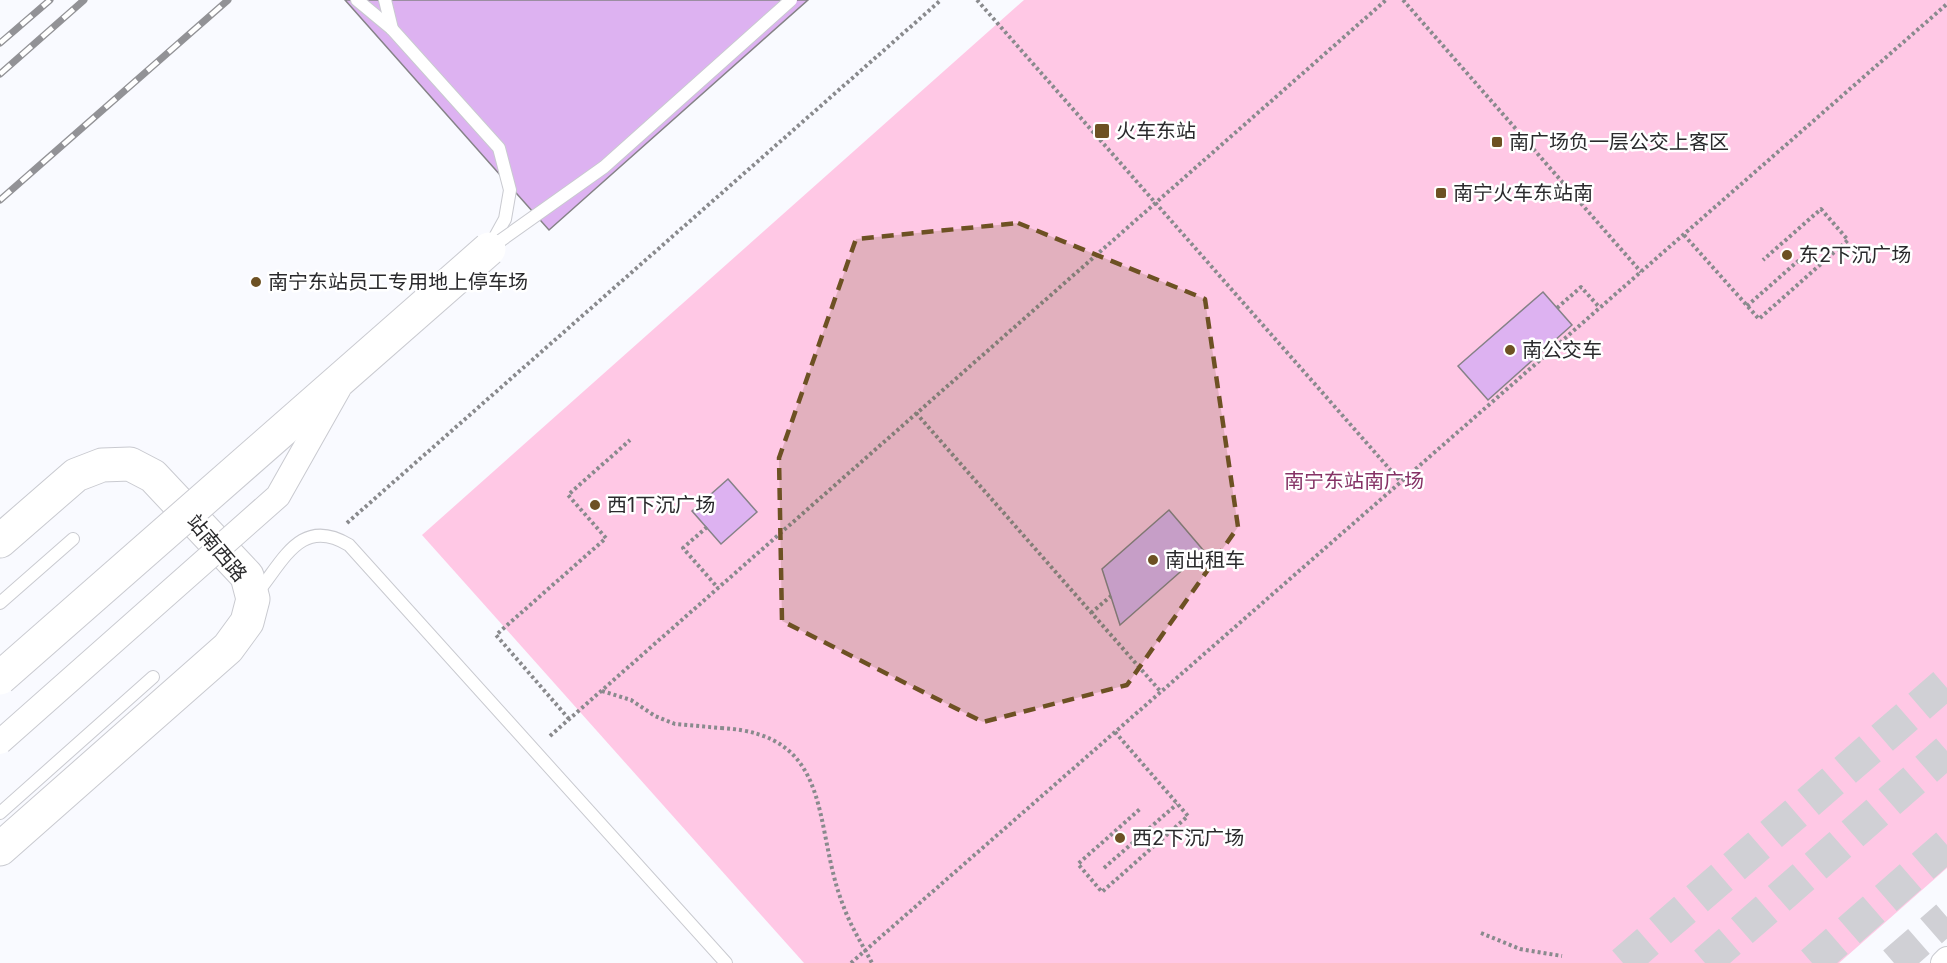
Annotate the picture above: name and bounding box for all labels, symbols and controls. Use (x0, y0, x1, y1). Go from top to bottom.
place label: 火车东站 (1116, 119, 1196, 143)
marker: 火车东站 (1093, 122, 1111, 140)
place label: 南广场负一层公交上客区 (1509, 130, 1729, 154)
marker: 南广场负一层公交上客区 (1490, 135, 1504, 149)
place label: 南宁火车东站南 (1453, 181, 1593, 205)
marker: 南宁火车东站南 (1434, 186, 1448, 200)
place label: 东2下沉广场 (1799, 243, 1911, 267)
marker: 东2下沉广场 (1780, 248, 1794, 262)
place label: 南宁东站员工专用地上停车场 (268, 270, 528, 294)
marker: 南宁东站员工专用地上停车场 (249, 275, 263, 289)
place label: 南公交车 (1522, 338, 1602, 362)
marker: 南公交车 (1503, 343, 1517, 357)
park label: 南宁东站南广场 (1284, 469, 1424, 493)
place label: 西1下沉广场 (607, 493, 715, 517)
marker: 西1下沉广场 (588, 498, 602, 512)
street label: 站南西路 (182, 510, 252, 586)
place label: 南出租车 (1165, 548, 1245, 572)
marker: 南出租车 (1146, 553, 1160, 567)
place label: 西2下沉广场 (1132, 826, 1244, 850)
marker: 西2下沉广场 (1113, 831, 1127, 845)

